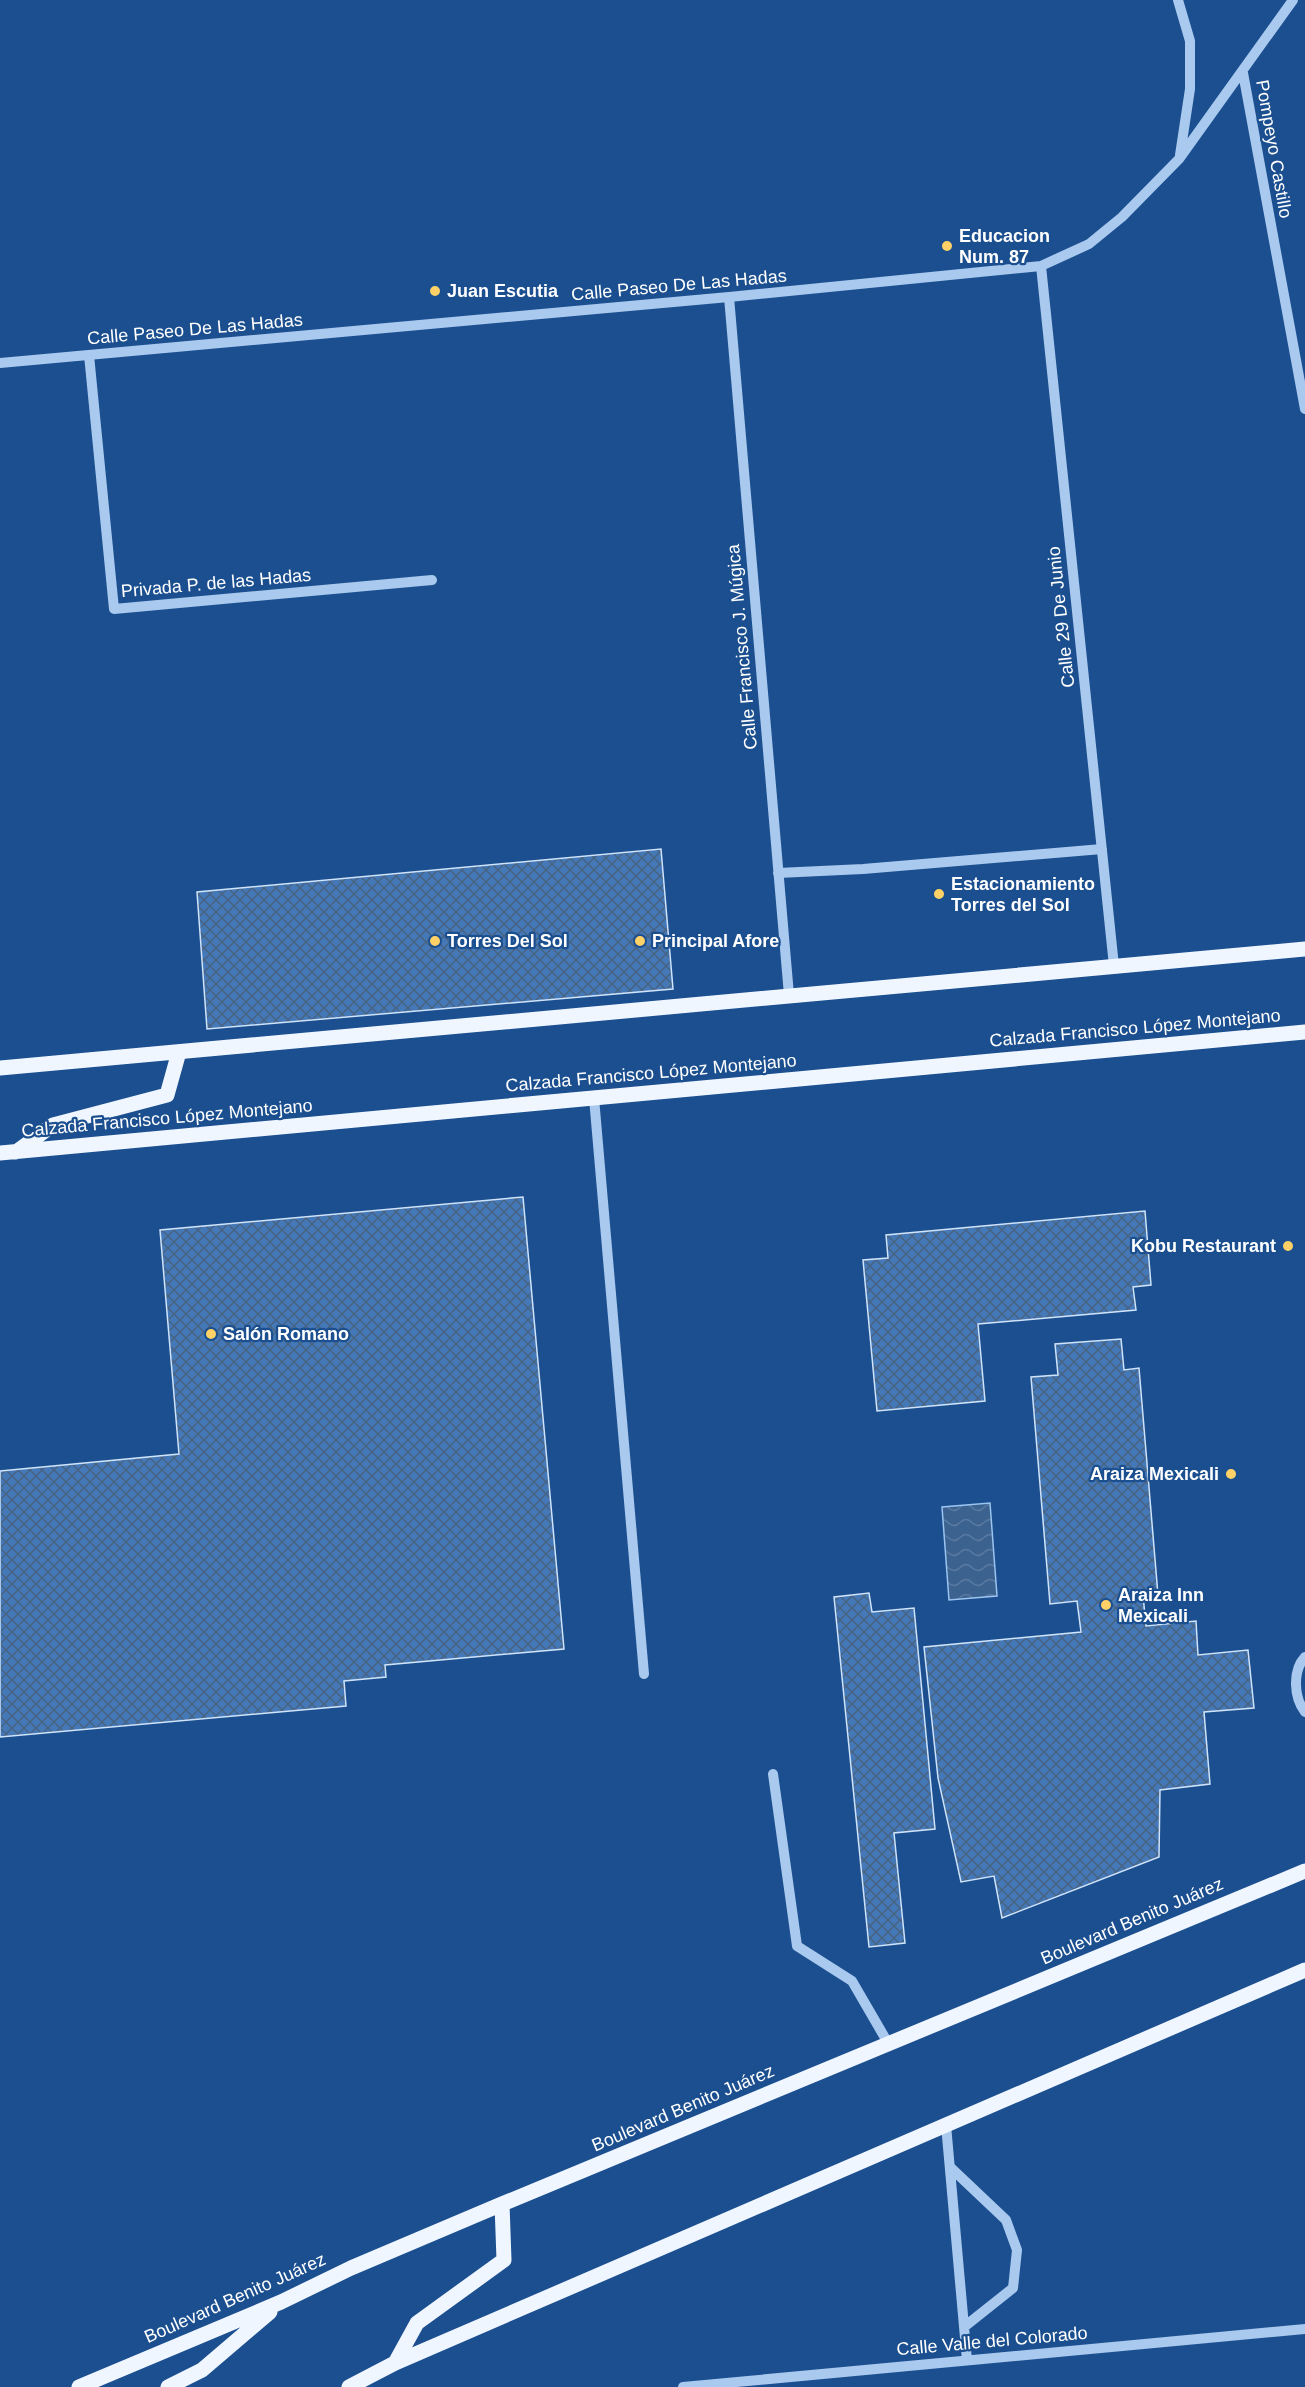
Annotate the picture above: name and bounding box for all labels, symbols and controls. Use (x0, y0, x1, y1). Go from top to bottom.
street label: Pompeyo Castillo (1252, 78, 1296, 220)
place label: Educacion Num. 87 (959, 226, 1050, 267)
marker: Educacion Num. 87 (940, 239, 954, 253)
street label: Calle Paseo De Las Hadas (570, 266, 788, 304)
place label: Juan Escutia (447, 281, 559, 301)
marker: Juan Escutia (428, 284, 442, 298)
street label: Calle Paseo De Las Hadas (86, 310, 304, 348)
street label: Calle Francisco J. Múgica (723, 543, 761, 751)
street label: Calle 29 De Junio (1044, 545, 1078, 689)
street label: Privada P. de las Hadas (120, 565, 312, 601)
place label: Estacionamiento Torres del Sol (951, 874, 1095, 915)
marker: Estacionamiento Torres del Sol (932, 887, 946, 901)
place label: Torres Del Sol (447, 931, 568, 951)
place label: Principal Afore (652, 931, 779, 951)
marker: Torres Del Sol (428, 934, 442, 948)
marker: Principal Afore (633, 934, 647, 948)
street label: Calzada Francisco López Montejano (989, 1005, 1281, 1051)
street label: Calzada Francisco López Montejano (505, 1050, 797, 1096)
street label: Calzada Francisco López Montejano (21, 1095, 313, 1141)
place label: Kobu Restaurant (1131, 1236, 1276, 1256)
marker: Kobu Restaurant (1281, 1239, 1295, 1253)
place label: Salón Romano (223, 1324, 349, 1344)
marker: Salón Romano (204, 1327, 218, 1341)
place label: Araiza Mexicali (1090, 1464, 1219, 1484)
marker: Araiza Mexicali (1224, 1467, 1238, 1481)
place label: Araiza Inn Mexicali (1118, 1585, 1204, 1626)
marker: Araiza Inn Mexicali (1099, 1598, 1113, 1612)
street label: Boulevard Benito Juárez (1038, 1873, 1226, 1969)
street label: Boulevard Benito Juárez (589, 2060, 777, 2156)
street label: Boulevard Benito Juárez (141, 2249, 329, 2347)
street label: Calle Valle del Colorado (896, 2323, 1088, 2359)

